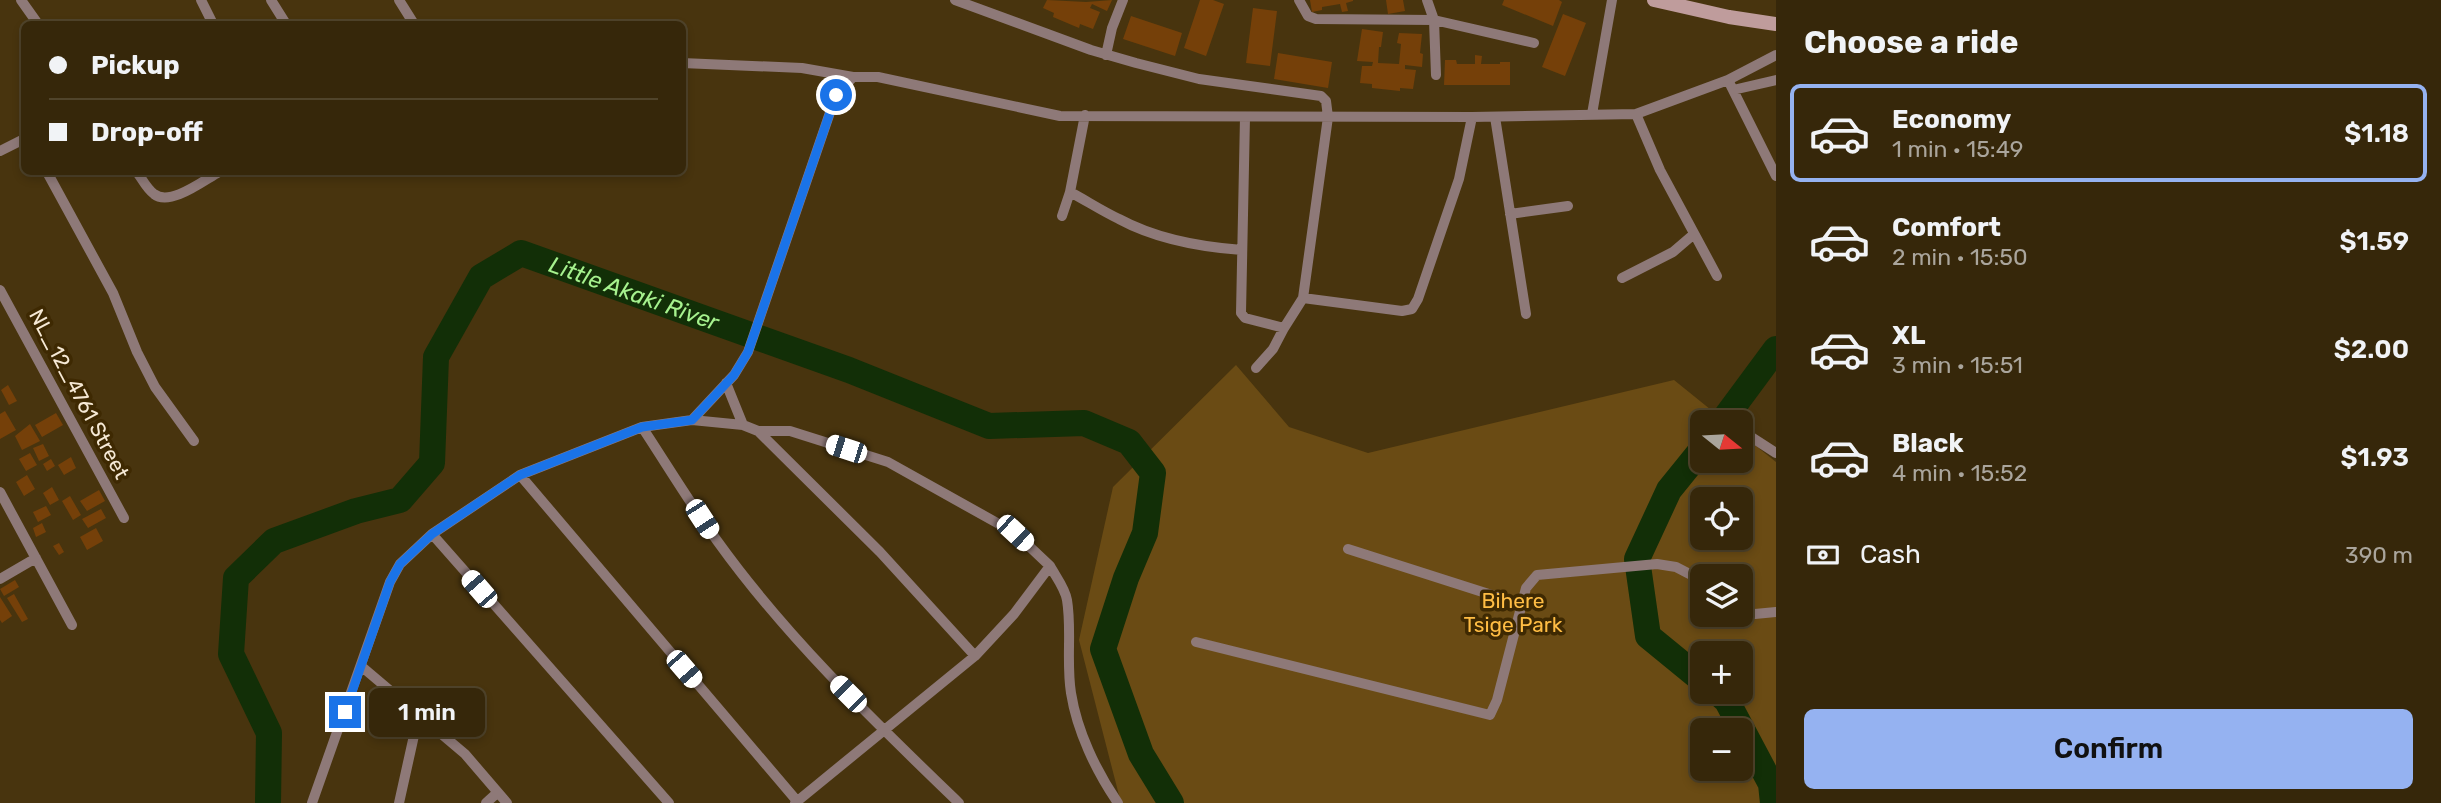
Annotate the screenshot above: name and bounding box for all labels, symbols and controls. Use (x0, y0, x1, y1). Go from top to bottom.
text: Choose a ride (1804, 23, 2018, 61)
text: Pickup (91, 50, 180, 81)
route start (820, 79, 852, 111)
icon: car (1808, 102, 1871, 165)
text: Economy (1892, 104, 2011, 135)
text: Drop-off (91, 117, 203, 148)
text: $1.18 (2344, 118, 2409, 149)
text: 1 min · 15:49 (1892, 135, 2023, 163)
icon: car (1808, 210, 1871, 273)
text: Comfort (1892, 212, 2001, 243)
text: $1.59 (2340, 226, 2409, 257)
text: 2 min · 15:50 (1892, 243, 2028, 271)
water label: Little Akaki River (545, 250, 724, 337)
street label: NL_12_4761 Street (24, 304, 135, 483)
icon: car (1808, 318, 1871, 381)
text: XL (1892, 320, 1925, 351)
text: $2.00 (2334, 334, 2409, 365)
text: 3 min · 15:51 (1892, 351, 2023, 379)
north arrow (1690, 410, 1754, 472)
map controls (1690, 410, 1753, 781)
icon: car (1808, 426, 1871, 489)
text: Black (1892, 428, 1964, 459)
car (823, 433, 870, 465)
text: $1.93 (2341, 442, 2409, 473)
text: 4 min · 15:52 (1892, 459, 2027, 487)
button: locate (1690, 487, 1753, 550)
car (682, 496, 723, 542)
car (993, 511, 1038, 555)
icon: cash (1804, 536, 1842, 574)
text: Cash (1860, 539, 1921, 570)
text: 390 m (2345, 541, 2413, 569)
button: layers (1690, 564, 1753, 627)
car (458, 566, 501, 612)
park label: Bihere Tsige Park (1463, 588, 1563, 637)
button: + (1690, 641, 1753, 704)
car (663, 646, 706, 692)
car (826, 672, 871, 716)
callout: 1 min (370, 688, 485, 736)
route end (329, 696, 361, 728)
text: 1 min (398, 698, 456, 726)
button: Confirm (1804, 709, 2413, 789)
button: − (1690, 718, 1753, 781)

